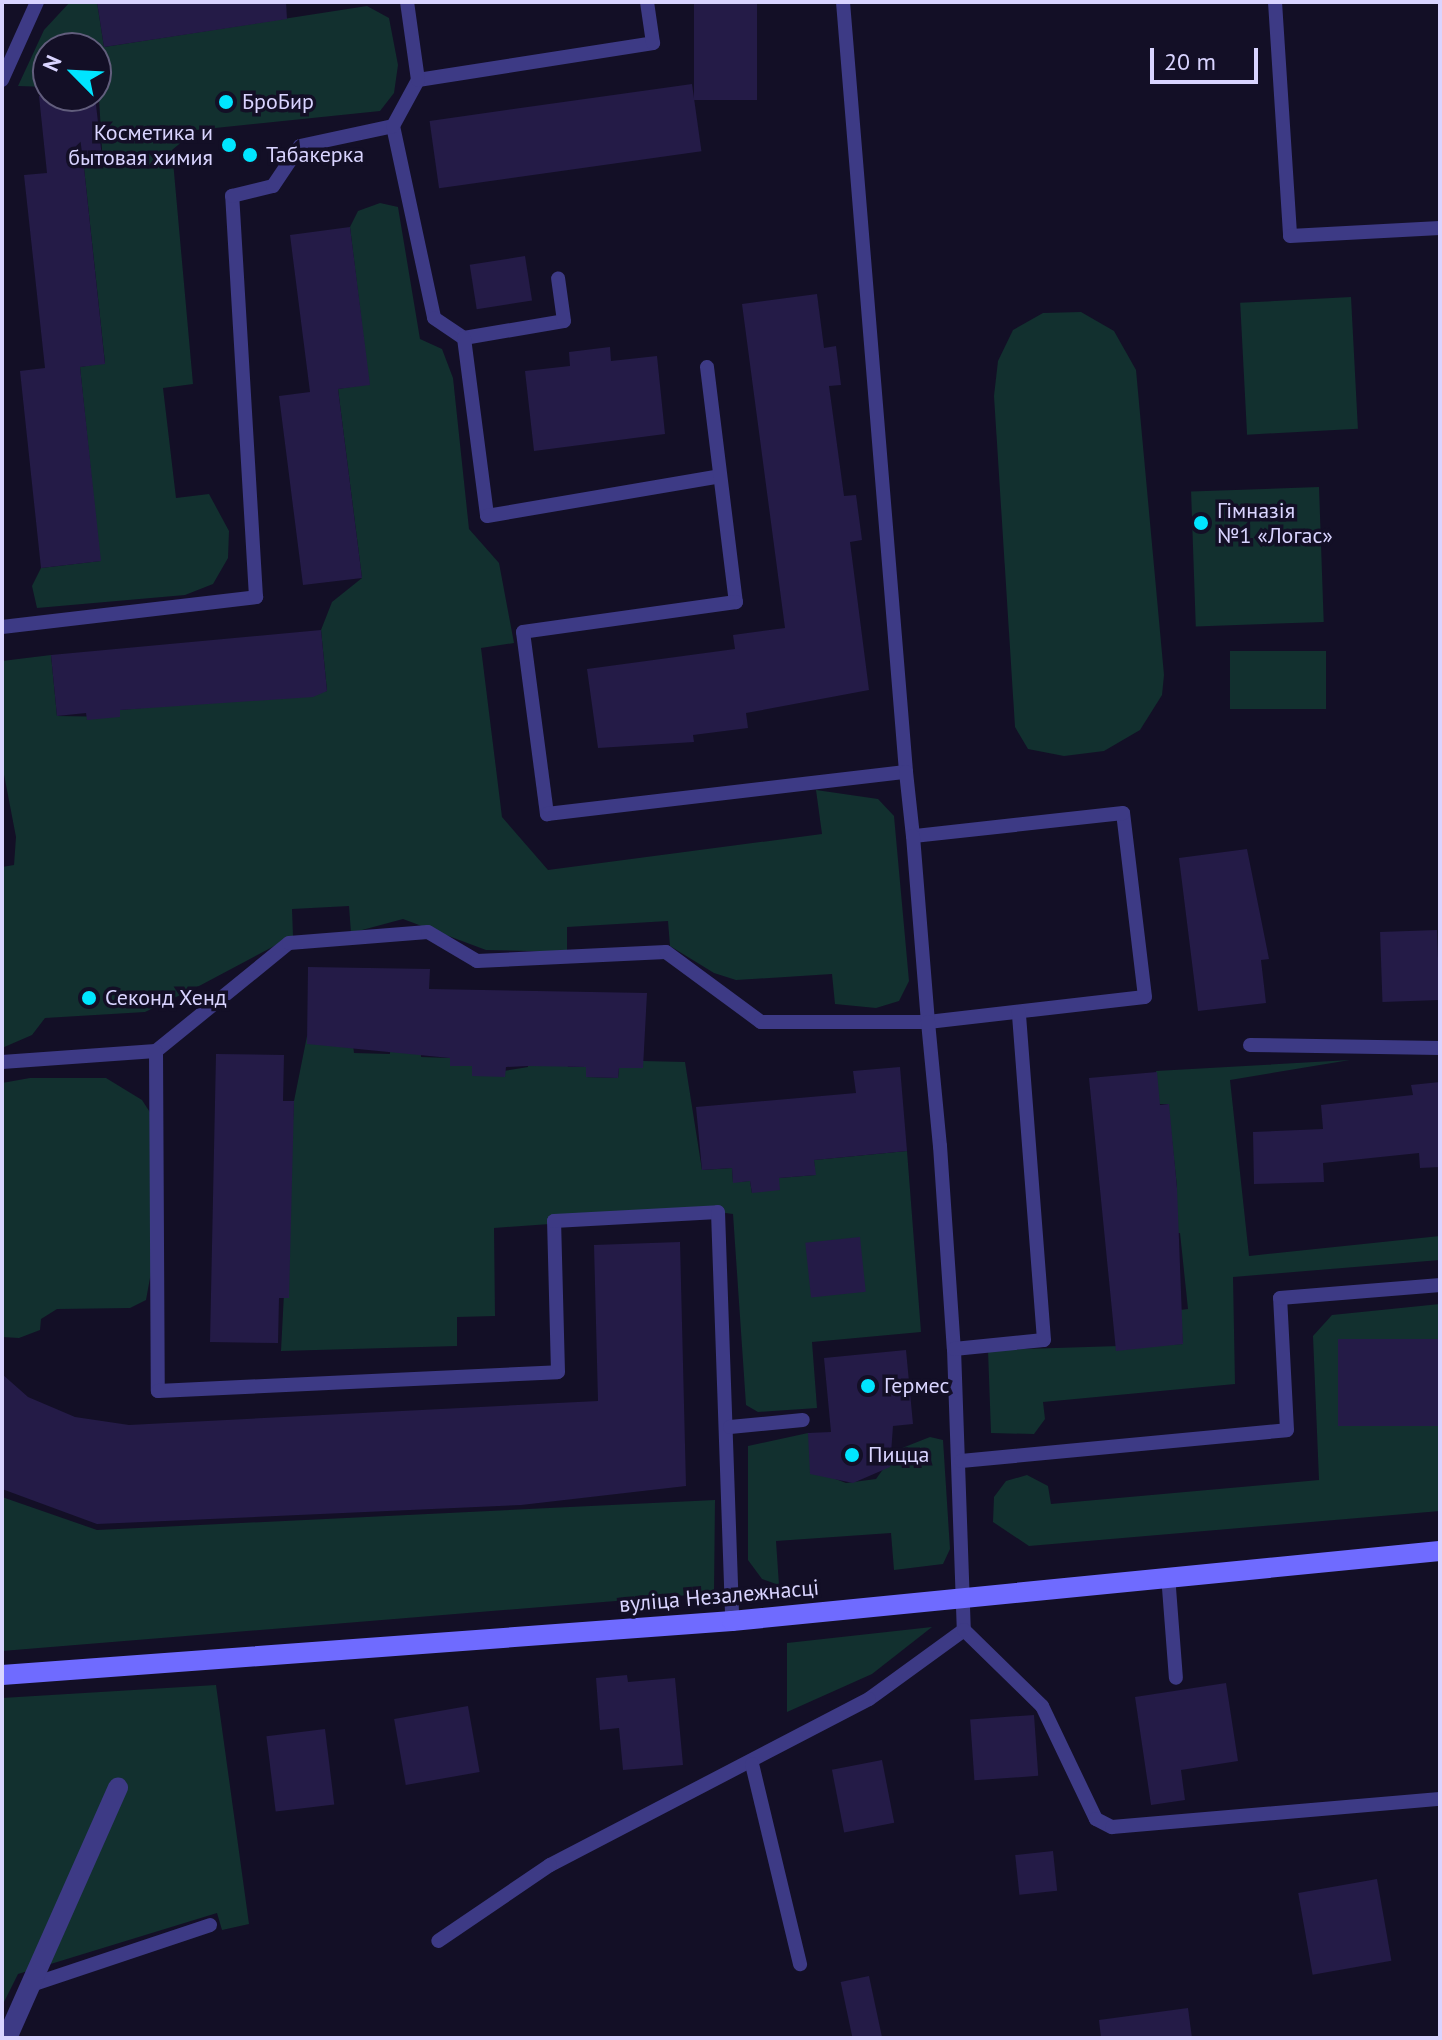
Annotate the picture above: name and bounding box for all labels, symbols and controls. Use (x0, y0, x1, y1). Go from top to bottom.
north arrow (32, 32, 112, 112)
scale bar (1154, 32, 1262, 82)
text: 20 m (1164, 46, 1216, 77)
text: N (36, 51, 68, 75)
place label: БроБир (242, 89, 314, 115)
marker: БроБир (217, 93, 235, 111)
place label: Косметика и бытовая химия (68, 119, 213, 170)
marker: Косметика и бытовая химия (220, 136, 238, 154)
place label: Табакерка (266, 142, 364, 168)
marker: Табакерка (241, 146, 259, 164)
place label: Гімназія №1 «Логас» (1217, 497, 1333, 548)
marker: Гімназія №1 «Логас» (1192, 514, 1210, 532)
place label: Секонд Хенд (105, 985, 227, 1011)
marker: Секонд Хенд (80, 989, 98, 1007)
place label: Гермес (884, 1373, 949, 1399)
marker: Гермес (859, 1377, 877, 1395)
place label: Пицца (868, 1442, 930, 1468)
marker: Пицца (843, 1446, 861, 1464)
street label: вуліца Незалежнасці (618, 1574, 820, 1618)

